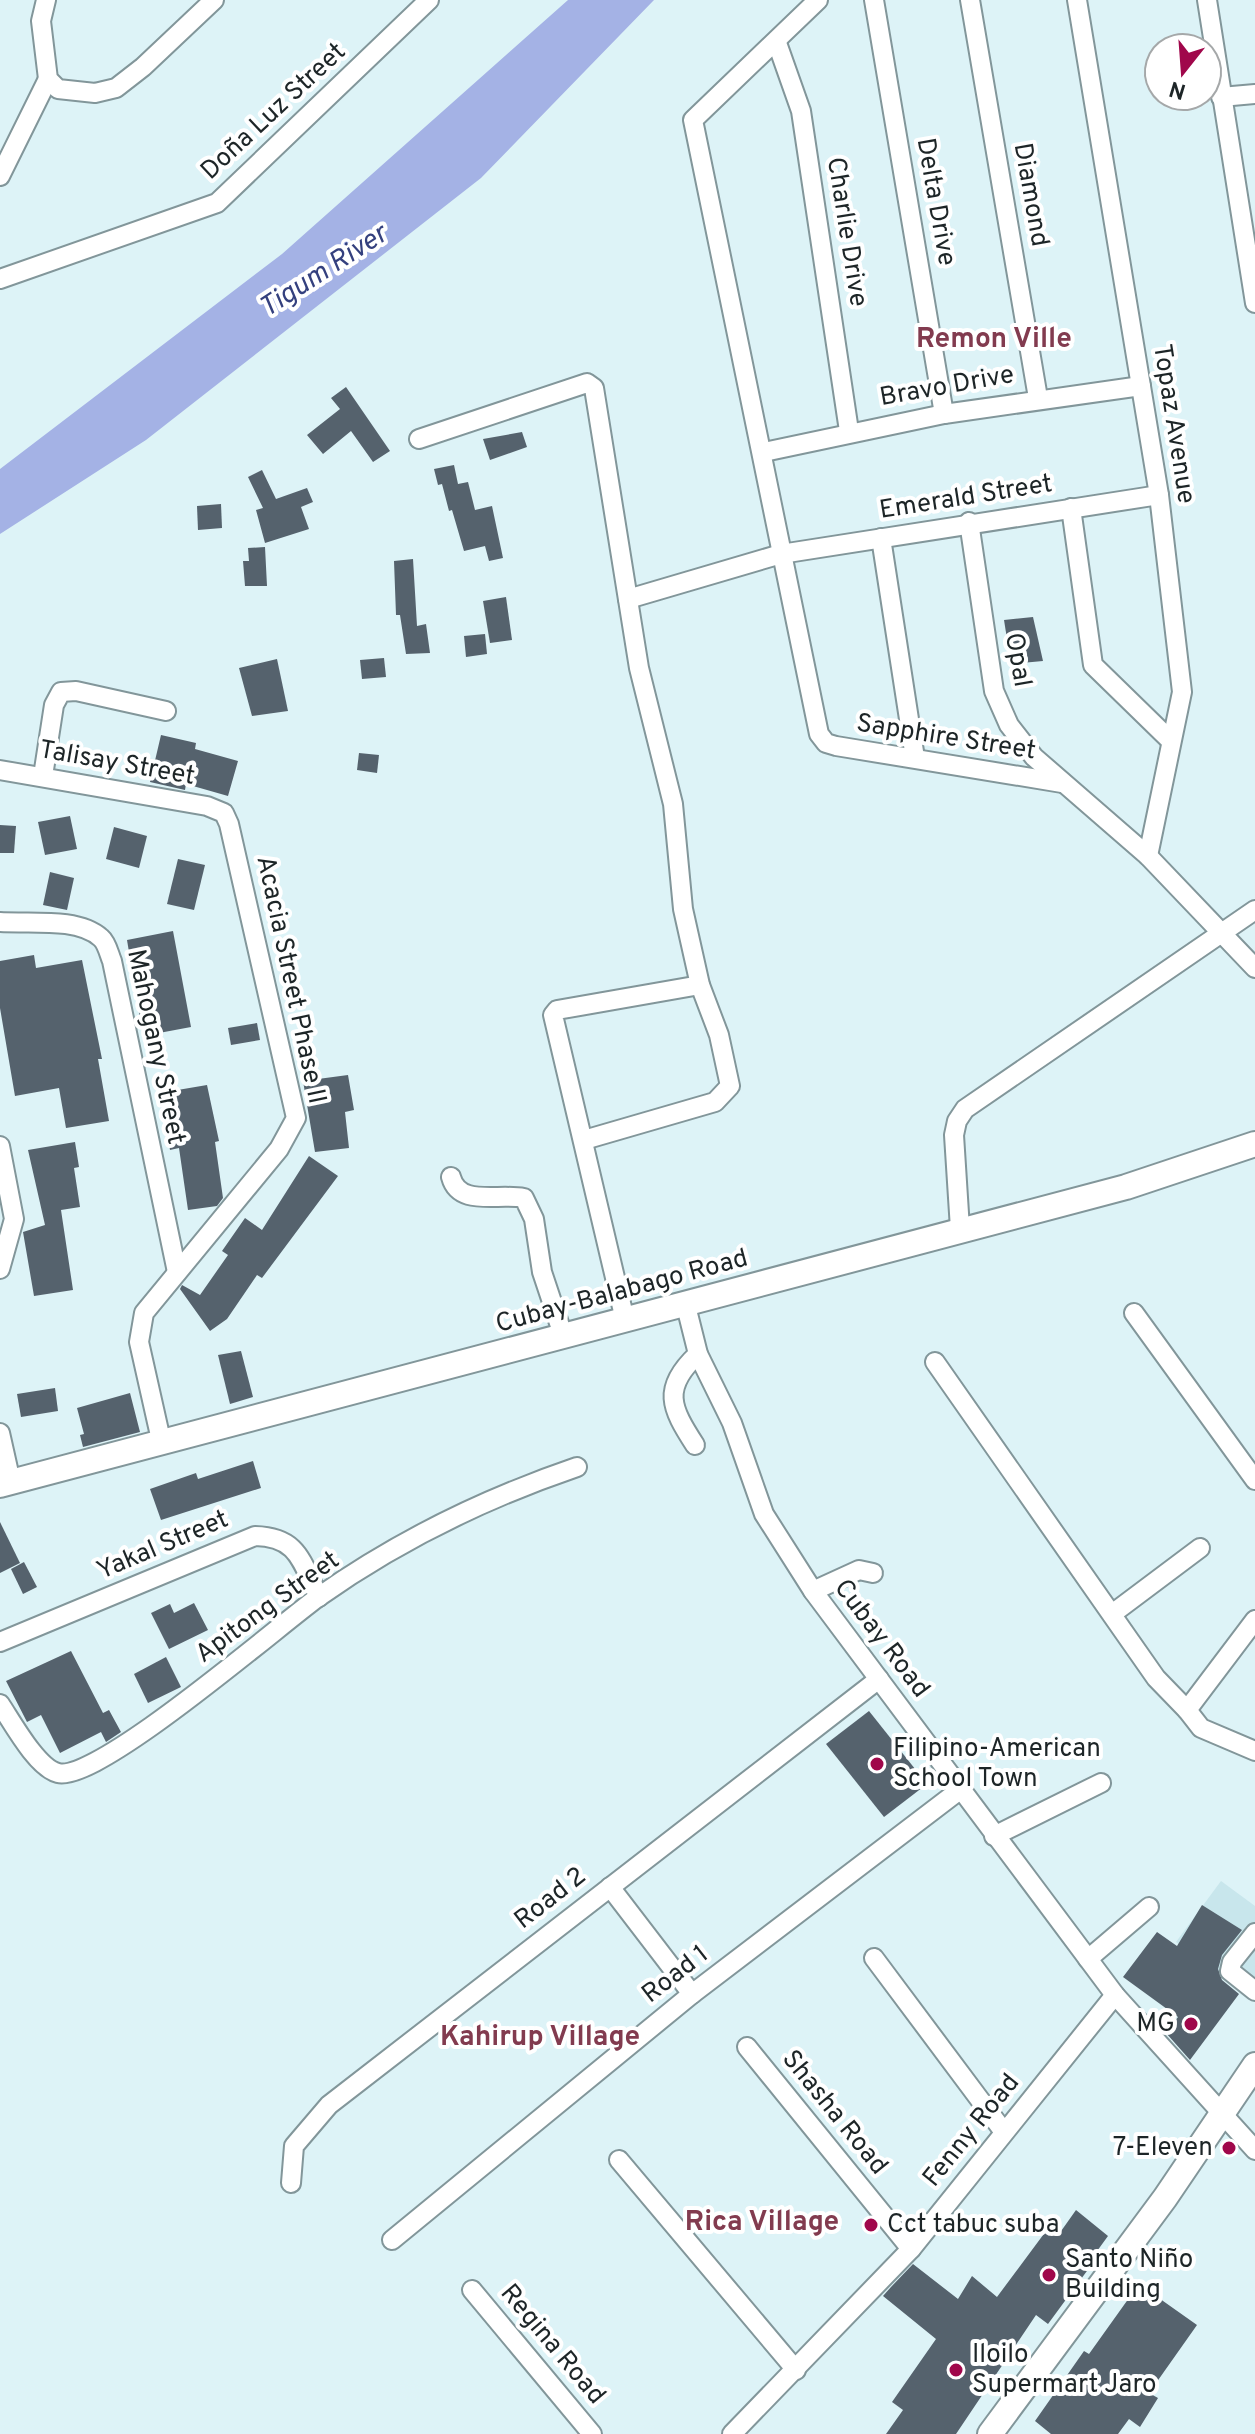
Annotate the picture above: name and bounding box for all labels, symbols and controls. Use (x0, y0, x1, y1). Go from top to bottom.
north arrow (1143, 32, 1223, 112)
street label: Doña Luz Street (194, 36, 354, 188)
text: N (1166, 74, 1189, 104)
street label: Delta Drive (908, 135, 962, 269)
street label: Diamond (1005, 141, 1055, 249)
street label: Charlie Drive (818, 155, 874, 309)
water label: Tigum River (253, 216, 397, 327)
district label: Remon Ville (916, 322, 1072, 358)
street label: Topaz Avenue (1144, 342, 1202, 506)
street label: Bravo Drive (877, 359, 1017, 415)
street label: Emerald Street (877, 468, 1055, 528)
street label: Opal (996, 630, 1038, 690)
street label: Sapphire Street (854, 708, 1038, 768)
street label: Talisay Street (37, 734, 197, 794)
street label: Acacia Street Phase II (248, 853, 332, 1107)
street label: Mahogany Street (118, 946, 192, 1148)
street label: Cubay-Balabago Road (492, 1242, 752, 1342)
street label: Yakal Street (92, 1503, 234, 1589)
street label: Apitong Street (189, 1545, 347, 1671)
street label: Cubay Road (826, 1573, 936, 1705)
place label: Filipino-American School Town (893, 1733, 1101, 1796)
marker: Filipino-American School Town (868, 1755, 886, 1773)
street label: Road 2 (508, 1861, 594, 1937)
street label: Road 1 (636, 1939, 716, 2011)
place label: MG (1136, 2008, 1175, 2041)
marker: MG (1182, 2015, 1200, 2033)
district label: Kahirup Village (440, 2020, 640, 2056)
street label: Shasha Road (774, 2044, 894, 2182)
street label: Fenny Road (916, 2068, 1028, 2194)
place label: 7-Eleven (1113, 2132, 1213, 2165)
marker: 7-Eleven (1220, 2139, 1238, 2157)
district label: Rica Village (685, 2205, 839, 2241)
place label: Cct tabuc suba (887, 2209, 1059, 2242)
marker: Cct tabuc suba (862, 2216, 880, 2234)
place label: Santo Niño Building (1065, 2244, 1193, 2307)
marker: Santo Niño Building (1040, 2266, 1058, 2284)
street label: Regina Road (492, 2278, 612, 2412)
place label: Iloilo Supermart Jaro (972, 2339, 1157, 2402)
marker: Iloilo Supermart Jaro (947, 2361, 965, 2379)

